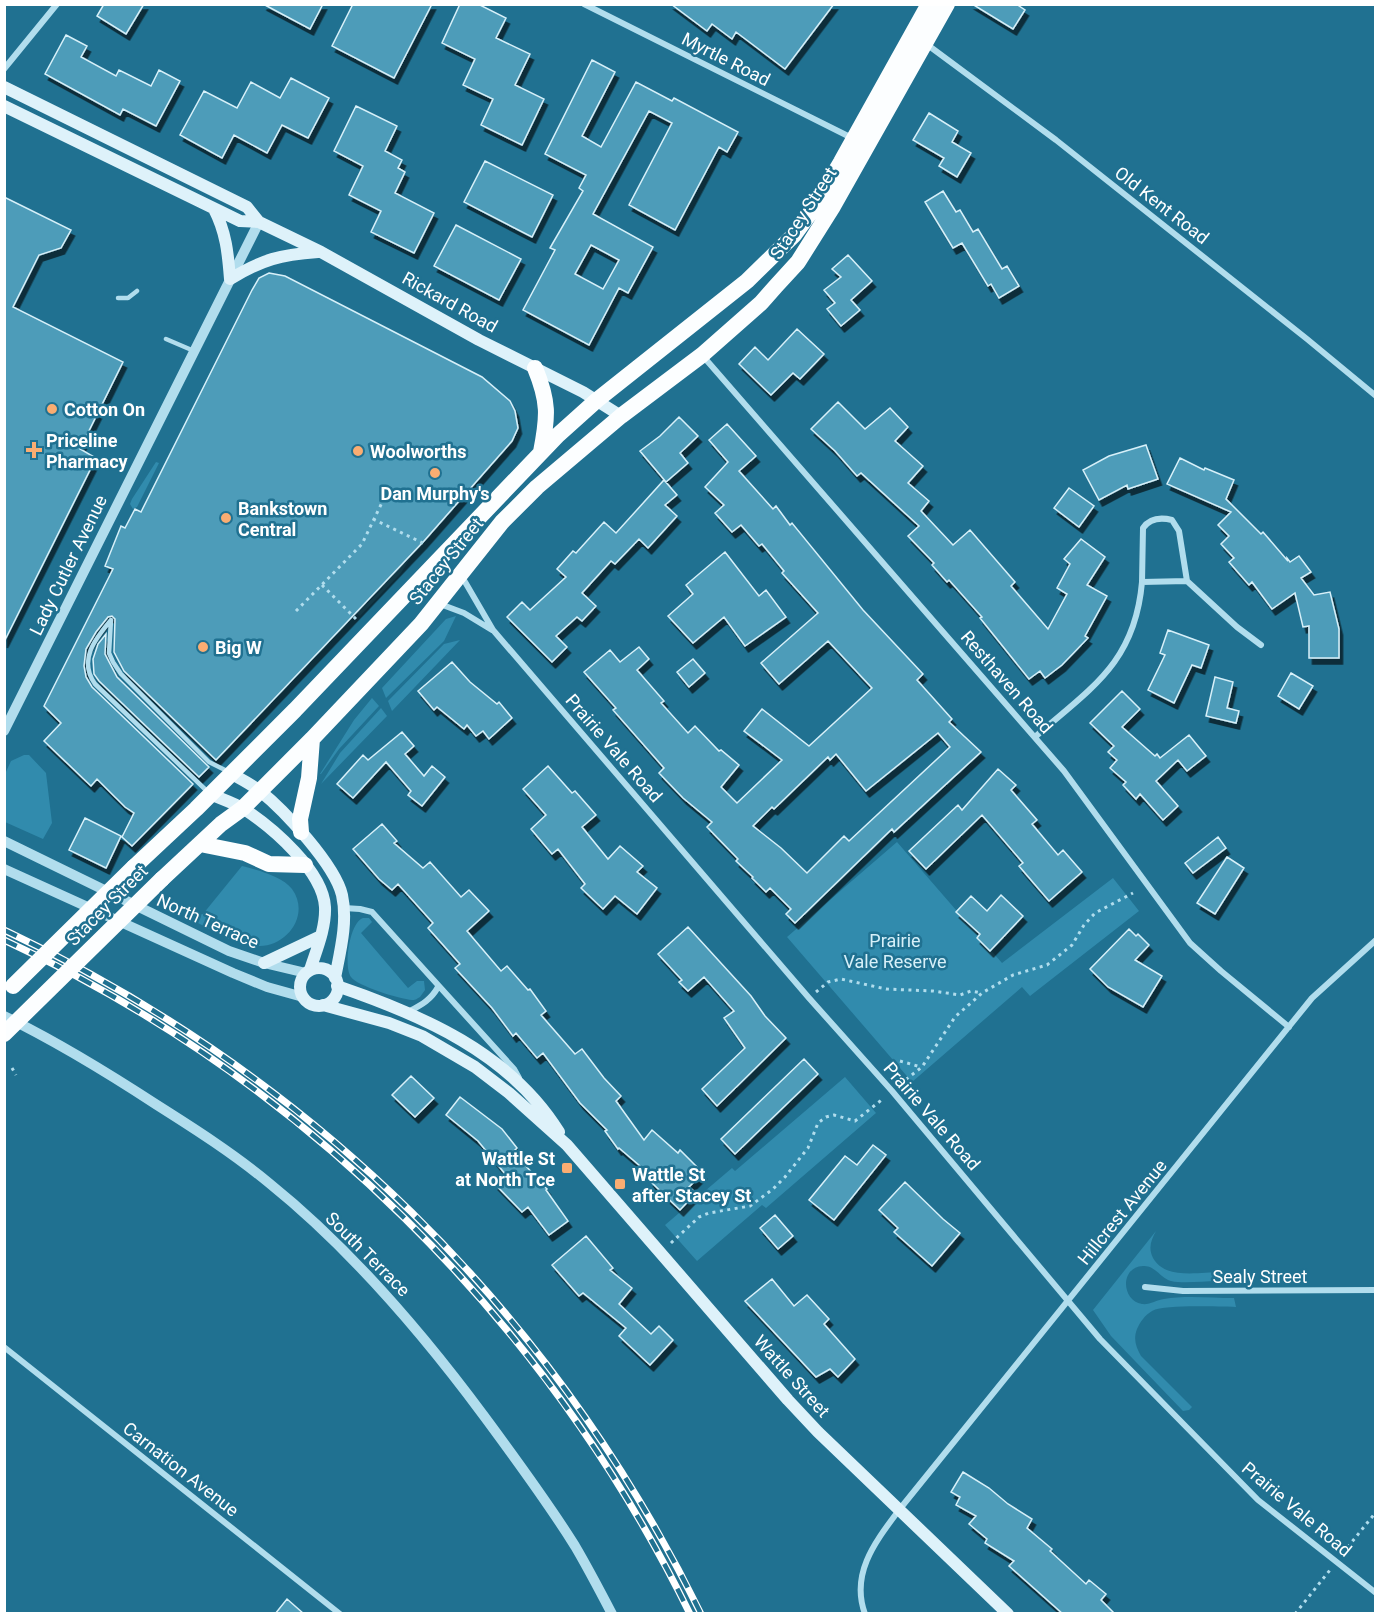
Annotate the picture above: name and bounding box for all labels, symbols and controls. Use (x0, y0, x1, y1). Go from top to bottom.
street label: Myrtle Road (678, 28, 774, 90)
street label: Old Kent Road (1111, 162, 1213, 248)
street label: Stacey Street (765, 163, 841, 263)
street label: Rickard Road (399, 267, 501, 337)
place label: Cotton On (64, 399, 145, 420)
marker: Cotton On (45, 402, 59, 416)
place label: Priceline Pharmacy (46, 430, 129, 472)
place label: Woolworths (370, 441, 466, 462)
marker: Priceline Pharmacy (27, 443, 41, 457)
marker: Woolworths (351, 444, 365, 458)
marker: Dan Murphy's (428, 466, 442, 480)
place label: Dan Murphy's (380, 483, 490, 504)
street label: Lady Cutler Avenue (25, 491, 111, 639)
place label: Bankstown Central (238, 498, 327, 540)
marker: Bankstown Central (219, 511, 233, 525)
street label: Stacey Street (405, 513, 487, 609)
street label: Resthaven Road (957, 626, 1057, 738)
place label: Big W (215, 637, 262, 658)
marker: Big W (196, 640, 210, 654)
street label: Prairie Vale Road (561, 690, 667, 806)
street label: Stacey Street (62, 860, 152, 950)
street label: North Terrace (154, 889, 262, 953)
park label: Prairie Vale Reserve (843, 930, 947, 972)
street label: Prairie Vale Road (879, 1058, 985, 1174)
place label: Wattle St at North Tce (455, 1148, 555, 1190)
street label: Hillcrest Avenue (1073, 1155, 1171, 1269)
marker: Wattle St at North Tce (560, 1161, 574, 1175)
place label: Wattle St after Stacey St (632, 1164, 751, 1206)
marker: Wattle St after Stacey St (613, 1177, 627, 1191)
street label: South Terrace (321, 1207, 415, 1301)
street label: Sealy Street (1213, 1266, 1308, 1287)
street label: Wattle Street (750, 1331, 834, 1421)
street label: Carnation Avenue (119, 1417, 243, 1521)
street label: Prairie Vale Road (1238, 1457, 1356, 1561)

